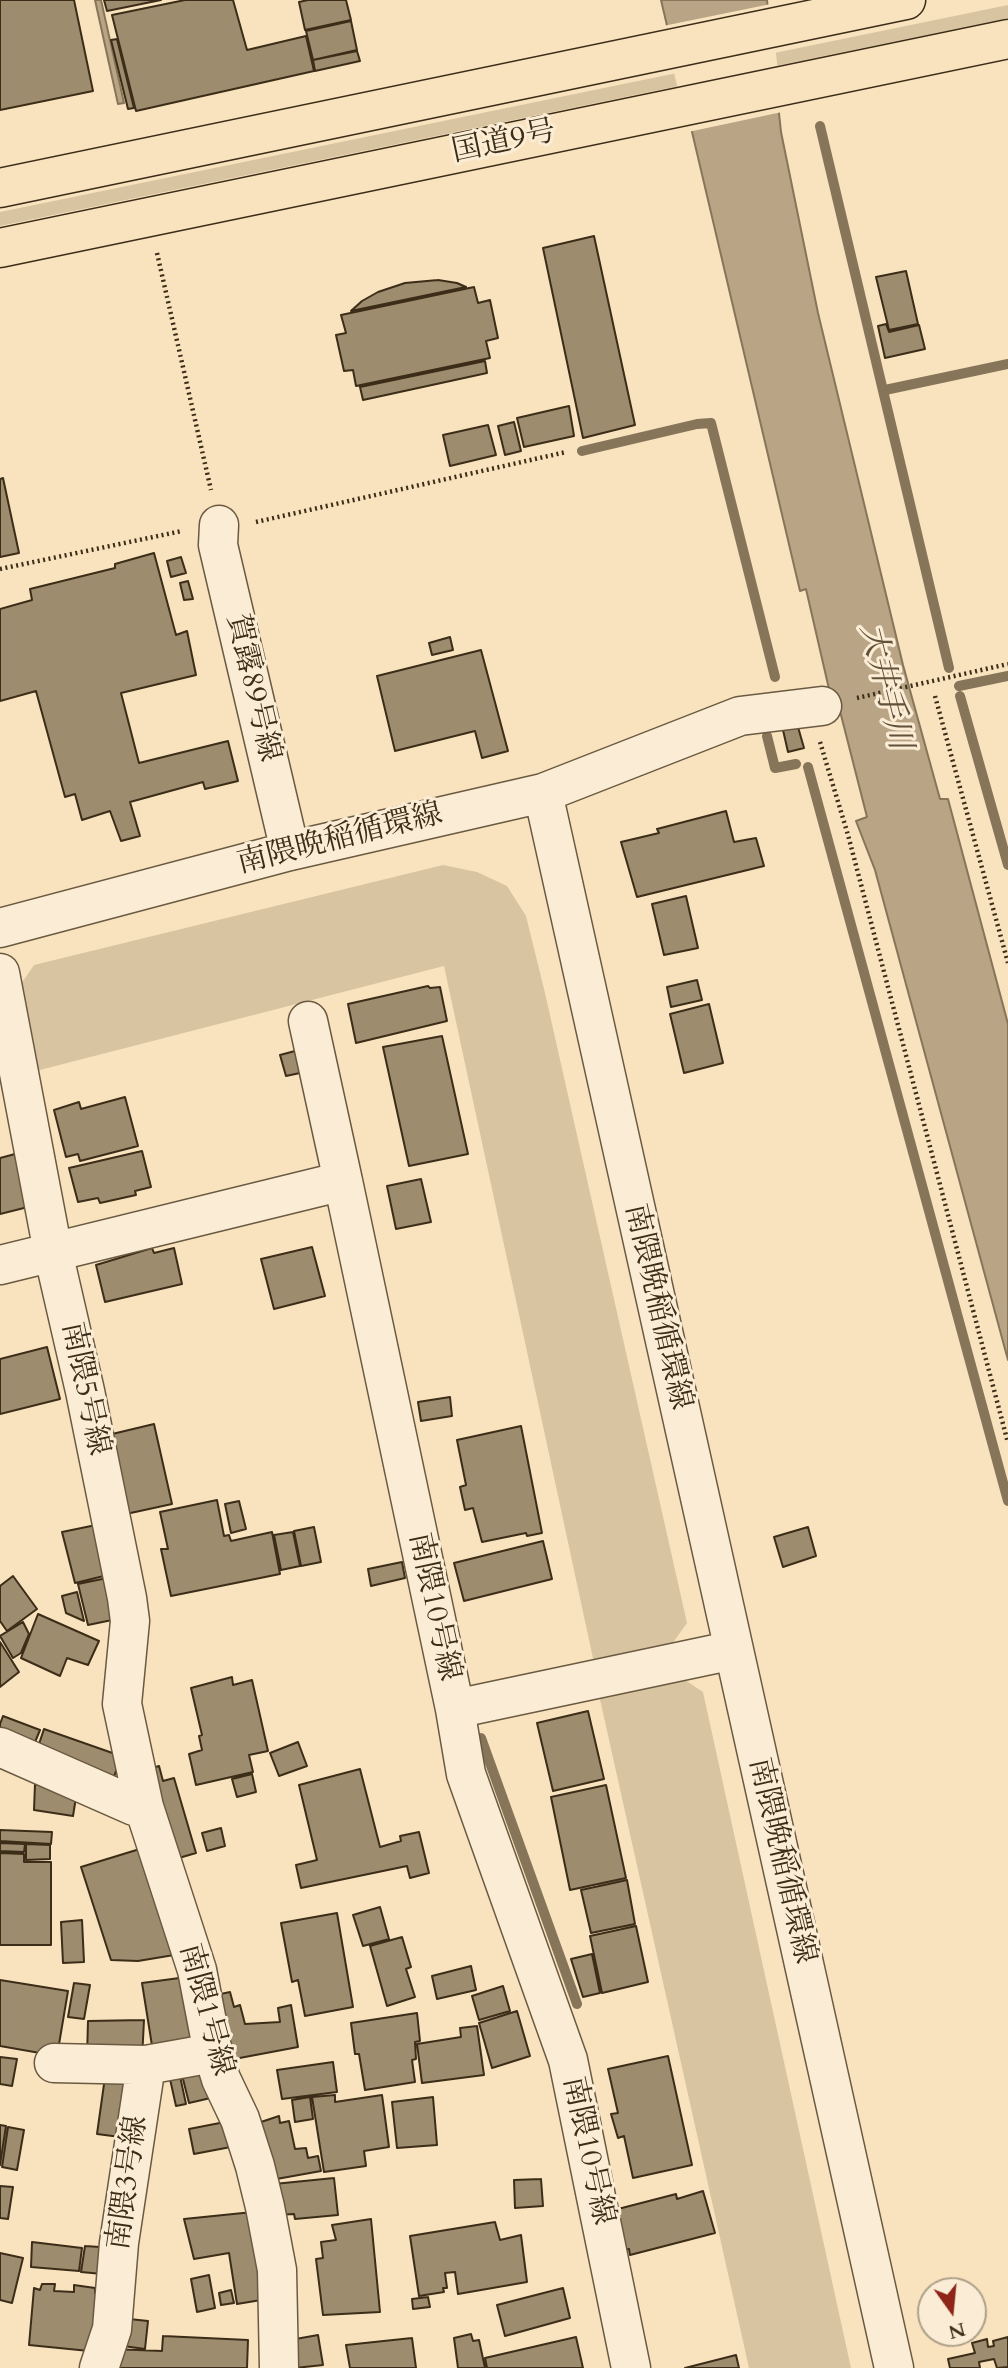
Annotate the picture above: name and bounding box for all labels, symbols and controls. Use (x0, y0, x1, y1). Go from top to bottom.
street label: 国道9号 (449, 114, 559, 172)
street label: 賀露89号線 (218, 611, 286, 765)
water label: 大井手川 (850, 620, 918, 754)
street label: 南隈晩稲循環線 (234, 797, 446, 883)
street label: 南隈晩稲循環線 (616, 1201, 698, 1413)
street label: 南隈5号線 (52, 1319, 116, 1459)
street label: 南隈10号線 (400, 1530, 466, 1684)
street label: 南隈晩稲循環線 (740, 1755, 822, 1967)
street label: 南隈1号線 (170, 1940, 240, 2080)
street label: 南隈10号線 (554, 2074, 620, 2228)
street label: 南隈3号線 (102, 2113, 156, 2253)
north arrow (917, 2277, 987, 2347)
text: N (946, 2316, 968, 2345)

